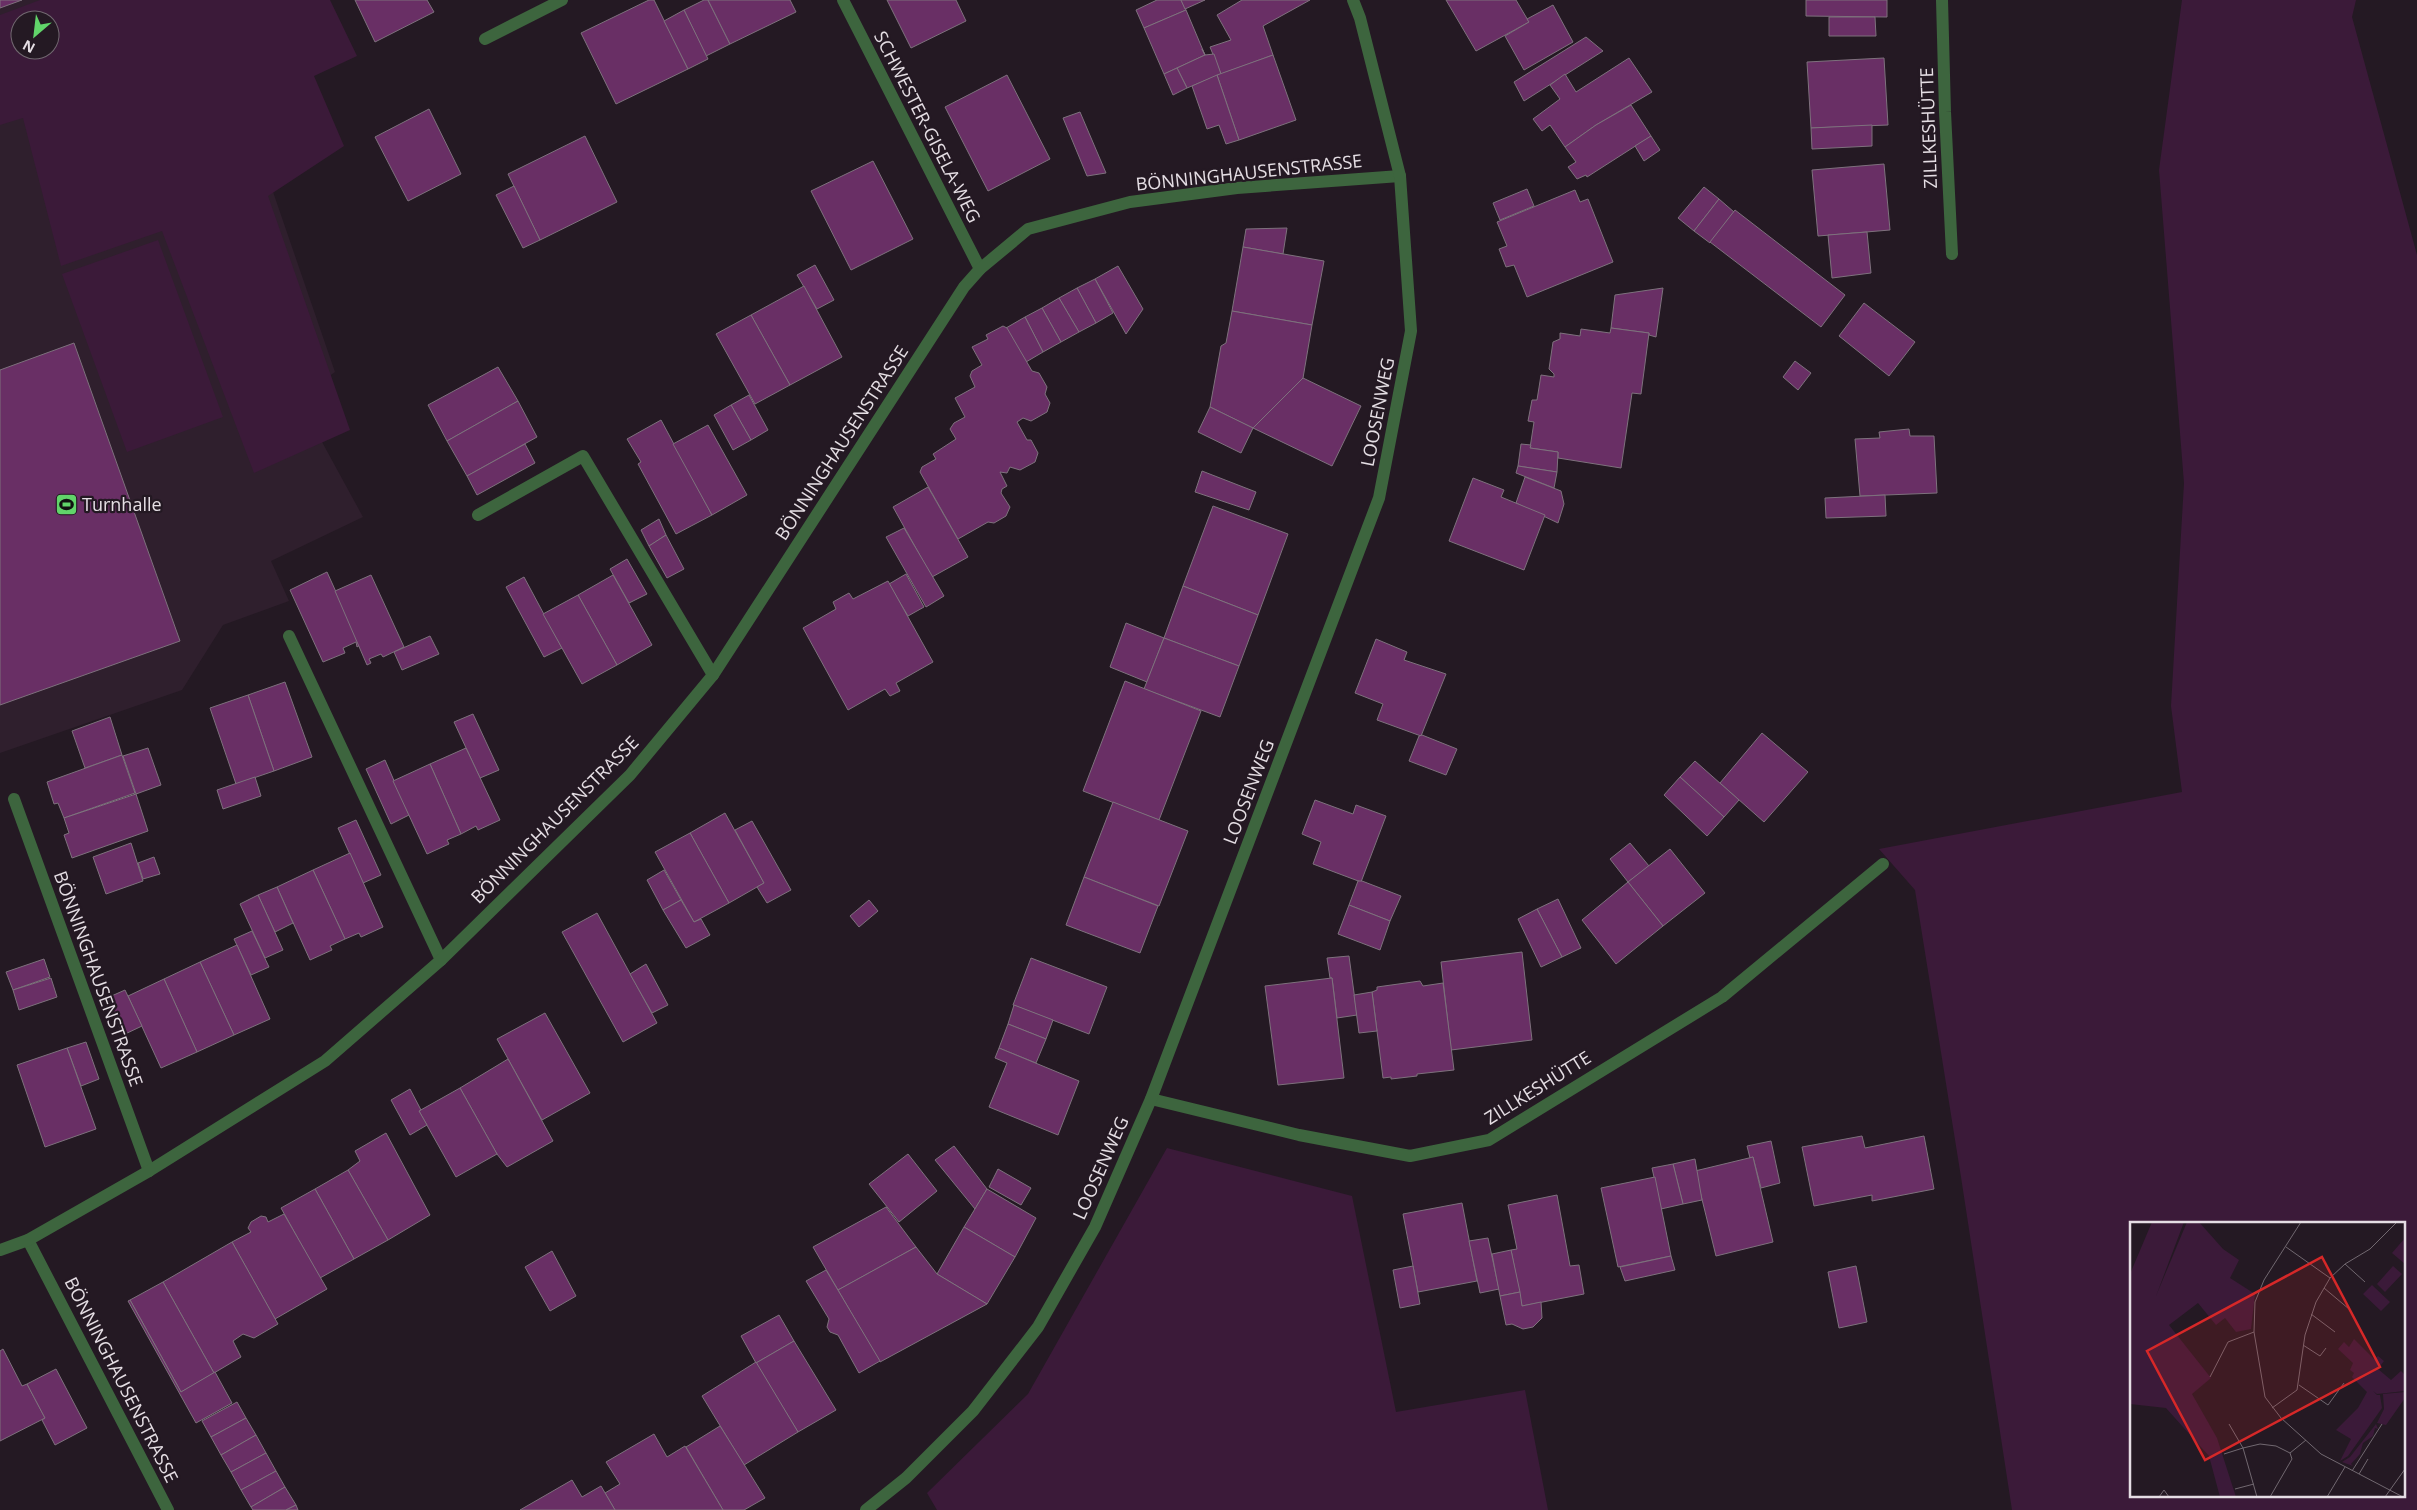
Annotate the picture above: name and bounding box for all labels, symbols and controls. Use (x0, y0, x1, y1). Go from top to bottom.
north arrow (10, 10, 60, 60)
street label: SCHWESTER-GISELA-WEG (869, 27, 987, 226)
text: N (19, 36, 38, 58)
street label: ZILLKESHÜTTE (1914, 67, 1942, 189)
street label: BÖNNINGHAUSENSTRASSE (1134, 148, 1363, 196)
street label: BÖNNINGHAUSENSTRASSE (769, 340, 913, 544)
street label: LOOSENWEG (1355, 355, 1399, 468)
place label: Turnhalle (82, 492, 162, 516)
sports icon: Turnhalle (54, 493, 78, 517)
street label: BÖNNINGHAUSENSTRASSE (465, 730, 643, 908)
street label: LOOSENWEG (1217, 736, 1279, 848)
street label: BÖNNINGHAUSENSTRASSE (49, 868, 149, 1090)
street label: ZILLKESHÜTTE (1480, 1045, 1595, 1129)
street label: LOOSENWEG (1067, 1112, 1134, 1223)
inset map (2130, 1222, 2404, 1498)
street label: BÖNNINGHAUSENSTRASSE (60, 1273, 184, 1486)

